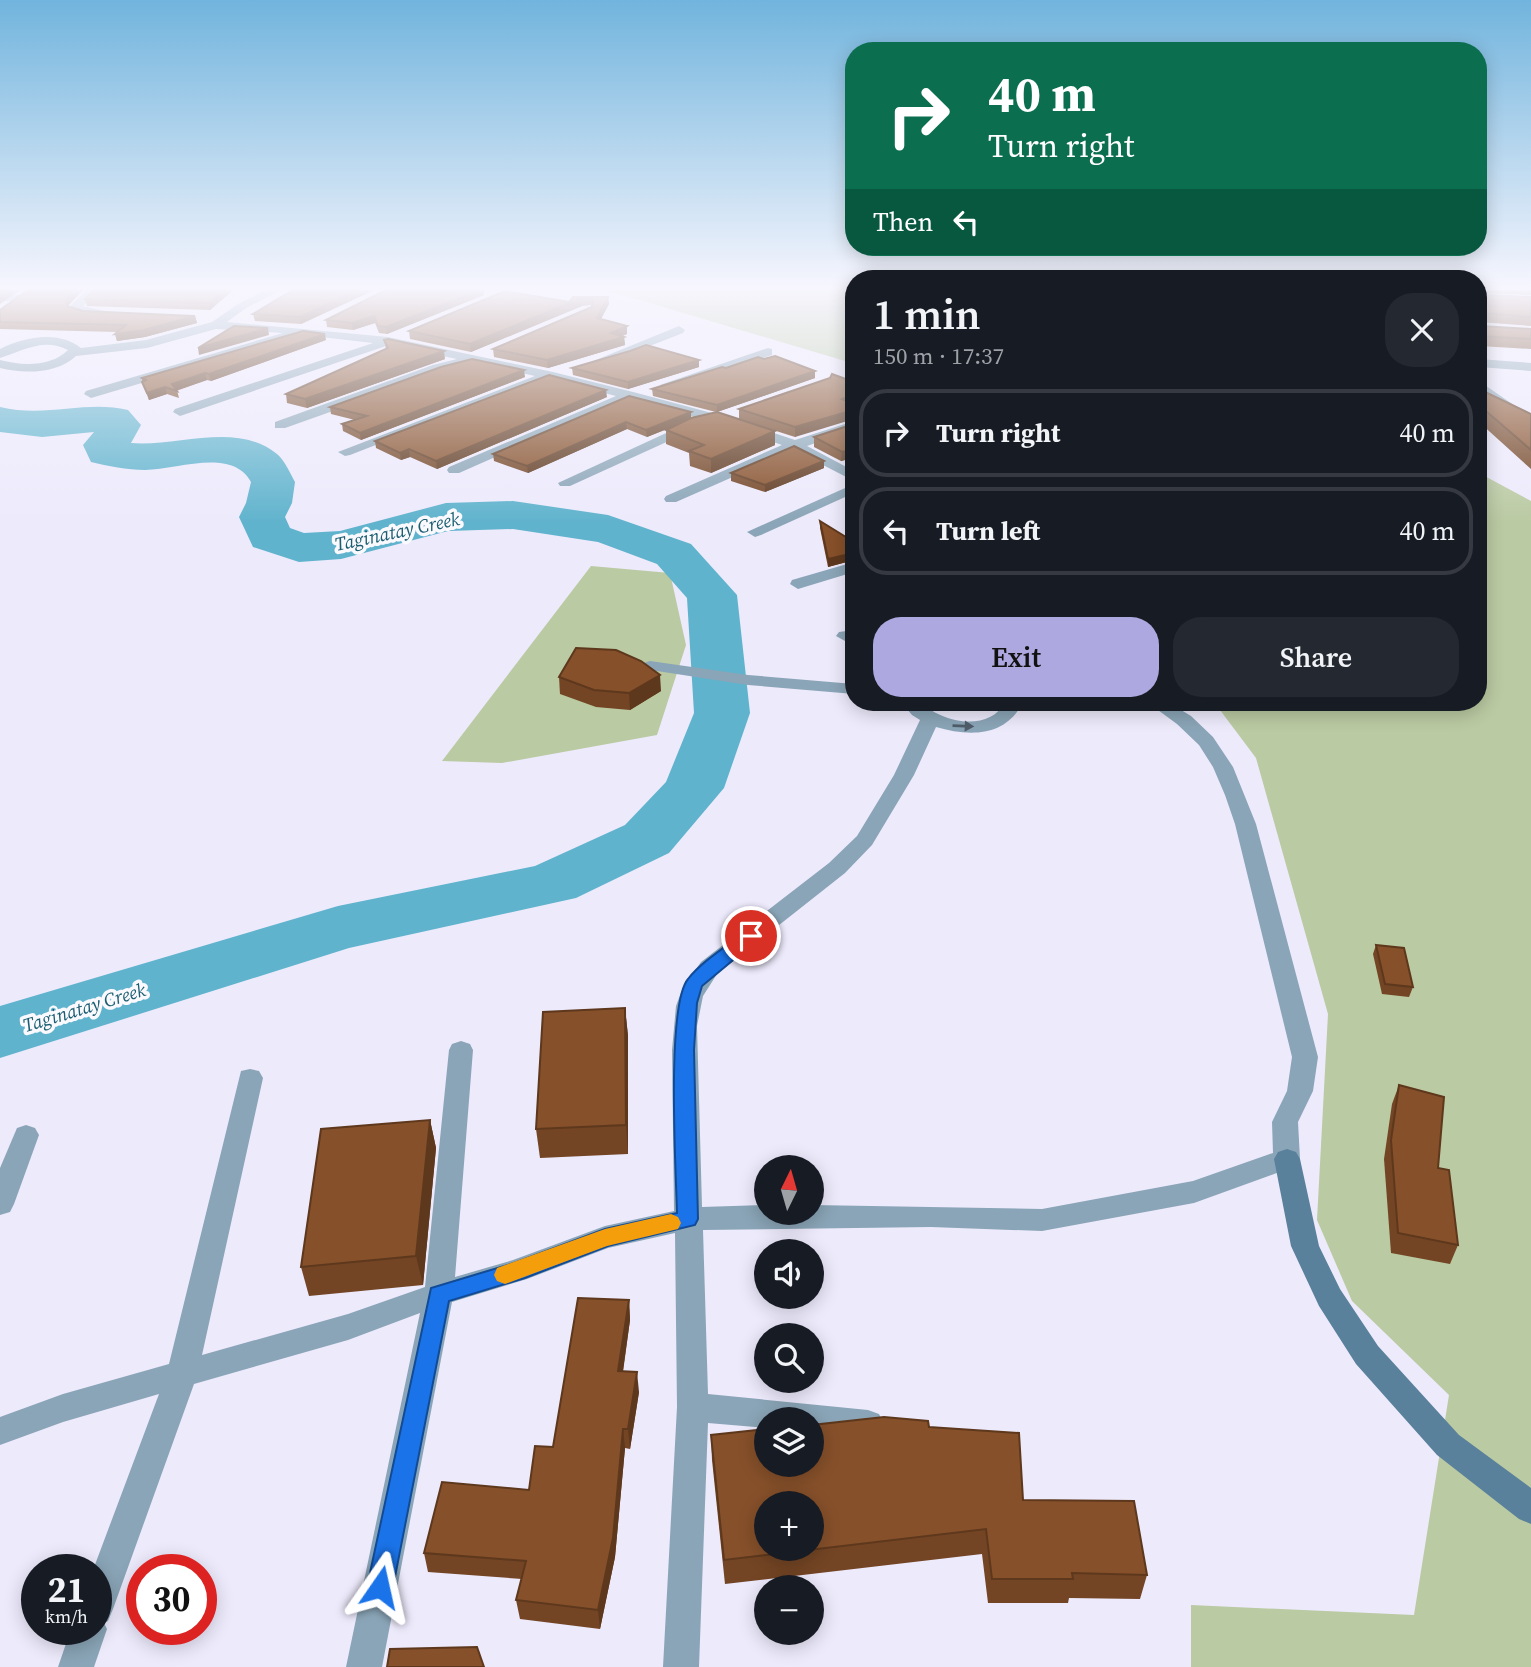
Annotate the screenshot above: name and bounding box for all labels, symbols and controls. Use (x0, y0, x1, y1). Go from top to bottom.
text: 40 m (988, 60, 1096, 127)
icon: right (873, 70, 964, 161)
text: Turn right (988, 124, 1134, 168)
icon: left (947, 203, 985, 241)
text: Then (873, 204, 933, 240)
text: 1 min (873, 285, 981, 343)
button: close (1385, 293, 1459, 367)
text: 150 m · 17:37 (873, 340, 1004, 372)
icon: right (877, 414, 915, 452)
text: Turn right (936, 415, 1060, 451)
text: 40 m (1400, 415, 1455, 451)
water label: Taginatay Creek (332, 505, 462, 557)
icon: left (877, 512, 915, 550)
text: Turn left (936, 513, 1040, 549)
text: 40 m (1400, 513, 1455, 549)
button: Exit (873, 617, 1159, 697)
button: Share (1173, 617, 1459, 697)
one-way arrow (952, 720, 974, 731)
pin (721, 906, 781, 966)
icon: arrive (732, 917, 770, 955)
water label: Taginatay Creek (19, 976, 149, 1038)
north arrow (754, 1155, 824, 1225)
map controls (754, 1155, 824, 1645)
button: sound (754, 1239, 824, 1309)
button: search (754, 1323, 824, 1393)
button: layers (754, 1407, 824, 1477)
button: + (754, 1491, 824, 1561)
position arrow (343, 1550, 417, 1624)
speed limit sign: 30 (126, 1554, 217, 1645)
text: 21 (48, 1566, 85, 1614)
button: − (754, 1575, 824, 1645)
text: km/h (45, 1604, 88, 1629)

